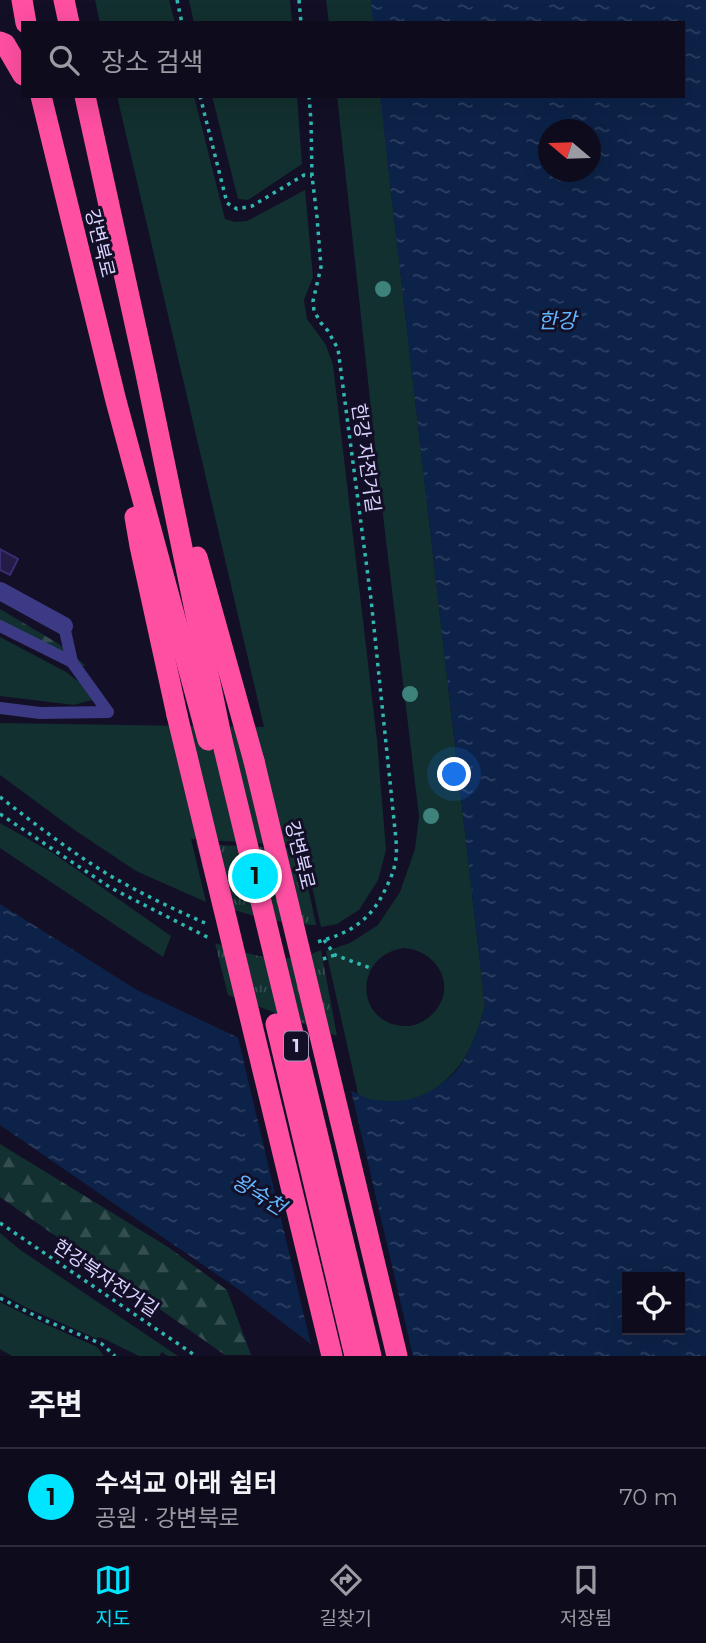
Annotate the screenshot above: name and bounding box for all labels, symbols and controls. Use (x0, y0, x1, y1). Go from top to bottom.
search box (21, 21, 685, 98)
icon: search (45, 41, 83, 79)
text: 장소 검색 (101, 46, 204, 78)
north arrow (538, 119, 601, 182)
street label: 강변북로 (80, 206, 120, 280)
water label: 한강 (538, 308, 579, 333)
street label: 한강 자전거길 (347, 402, 385, 514)
your location (437, 757, 471, 791)
street label: 강변북로 (280, 818, 320, 892)
pin: 1 (232, 850, 278, 902)
road number: 1 (284, 1031, 308, 1060)
water label: 왕숙천 (228, 1168, 292, 1221)
street label: 한강북자전거길 (49, 1234, 163, 1322)
map controls (622, 1272, 685, 1335)
button: locate (622, 1272, 685, 1335)
text: 주변 (28, 1386, 83, 1423)
text: 수석교 아래 쉼터 (95, 1467, 277, 1499)
text: 1 (46, 1483, 56, 1511)
text: 70 m (619, 1483, 678, 1511)
text: 공원 · 강변북로 (95, 1504, 240, 1532)
tab: 지도 (94, 1561, 132, 1630)
tab: 길찾기 (320, 1561, 372, 1630)
tab: 저장됨 (560, 1561, 612, 1630)

